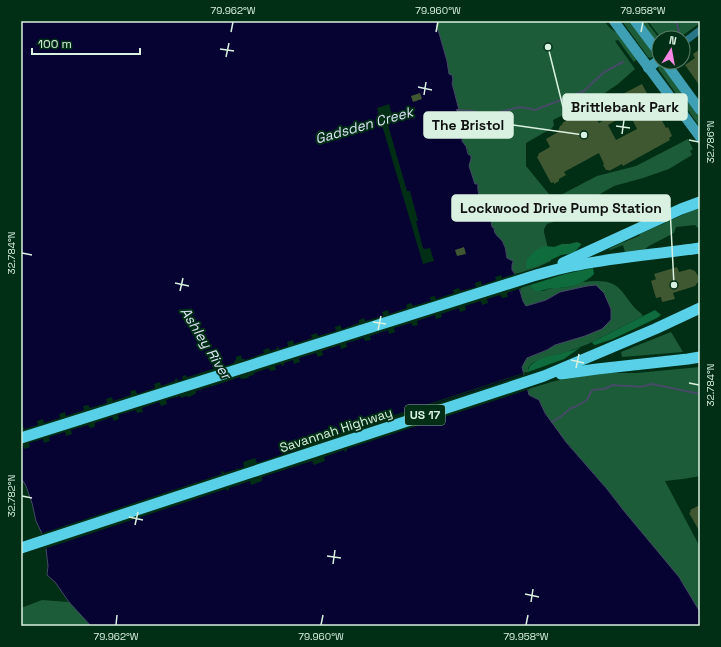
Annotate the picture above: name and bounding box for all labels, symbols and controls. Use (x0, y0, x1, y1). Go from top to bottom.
text: 79.962°W (211, 4, 256, 17)
text: 79.960°W (415, 4, 461, 17)
text: 79.958°W (620, 4, 666, 17)
scale bar (32, 30, 140, 56)
north arrow (651, 30, 691, 70)
text: N (668, 33, 678, 48)
text: 100 m (38, 36, 72, 52)
callout: Brittlebank Park (563, 94, 687, 120)
text: Brittlebank Park (571, 98, 679, 116)
water label: Gadsden Creek (313, 102, 416, 148)
callout: The Bristol (424, 112, 513, 138)
text: The Bristol (432, 116, 504, 134)
text: 32.786°N (704, 121, 717, 163)
callout: Lockwood Drive Pump Station (452, 195, 670, 221)
text: Lockwood Drive Pump Station (460, 199, 662, 217)
text: 32.784°N (5, 232, 18, 274)
water label: Ashley River (177, 304, 236, 384)
text: 32.784°N (704, 364, 717, 406)
street label: Savannah Highway (277, 404, 395, 456)
road number: US 17 (405, 405, 445, 425)
text: 32.782°N (5, 475, 18, 517)
text: 79.962°W (94, 630, 139, 643)
text: 79.960°W (298, 630, 344, 643)
text: 79.958°W (503, 630, 549, 643)

